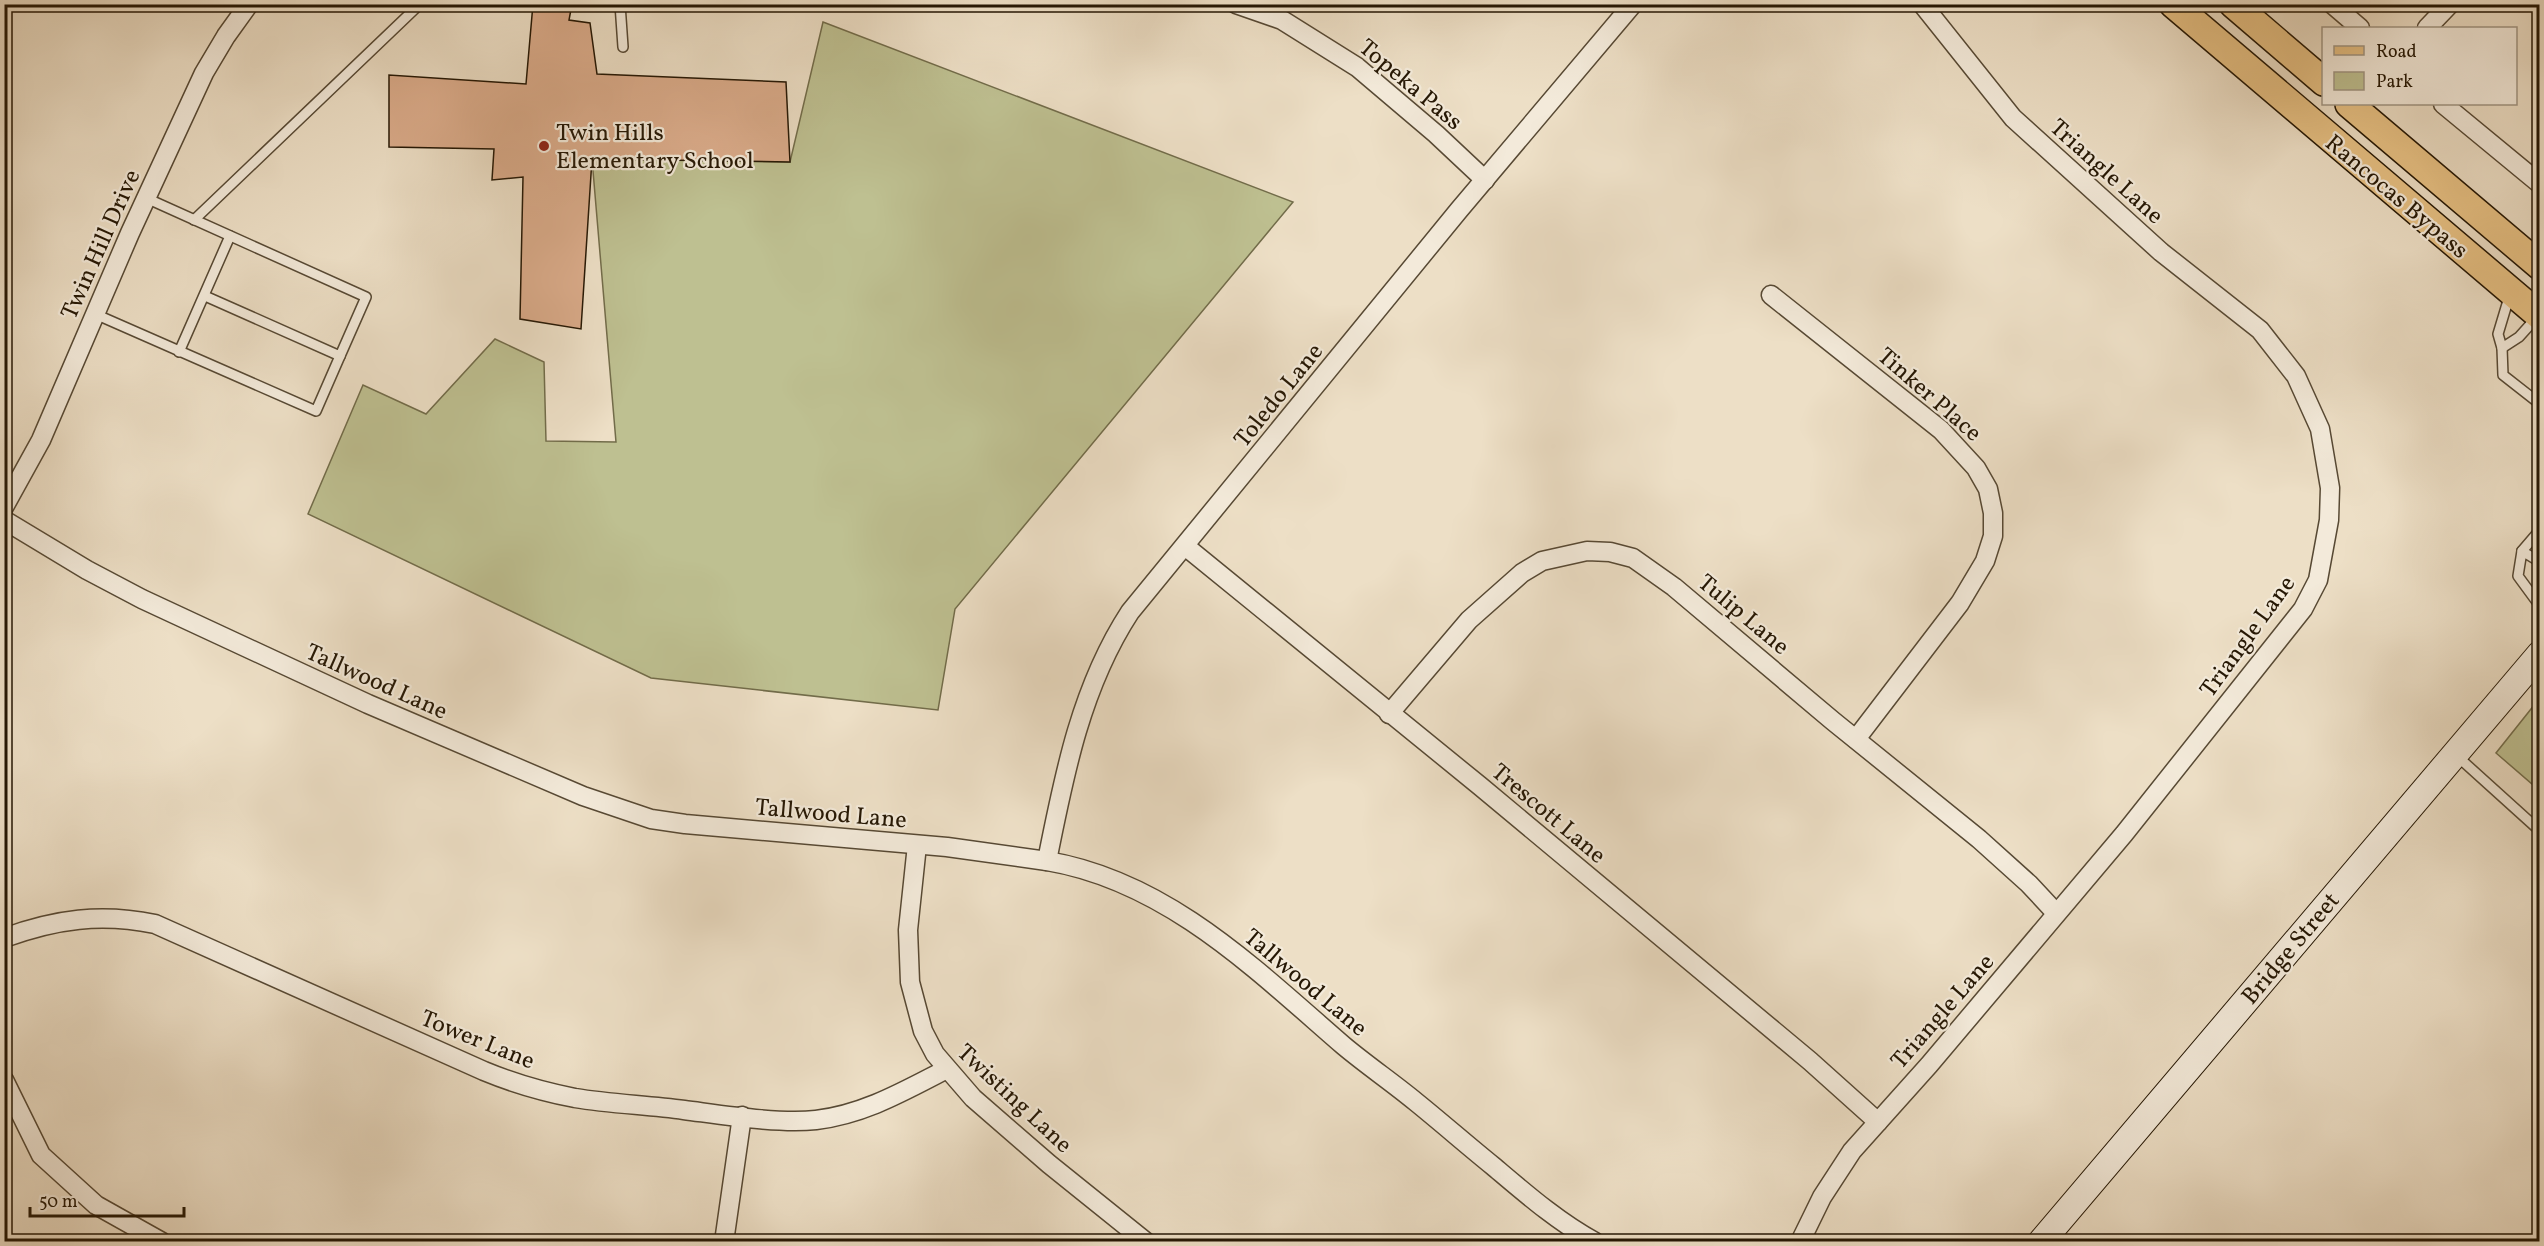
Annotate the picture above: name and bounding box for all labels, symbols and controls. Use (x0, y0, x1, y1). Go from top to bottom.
legend (2322, 27, 2517, 105)
street label: Topeka Pass (1350, 32, 1469, 139)
text: Road (2376, 40, 2417, 65)
text: Park (2376, 70, 2413, 95)
street label: Triangle Lane (2041, 112, 2170, 233)
place label: Twin Hills Elementary School (556, 117, 754, 179)
street label: Rancocas Bypass (2317, 127, 2475, 268)
marker: Twin Hills Elementary School (537, 139, 551, 153)
street label: Twin Hill Drive (54, 164, 150, 325)
street label: Toledo Lane (1227, 337, 1332, 456)
street label: Tinker Place (1869, 341, 1988, 451)
street label: Tulip Lane (1689, 567, 1796, 664)
street label: Triangle Lane (2193, 569, 2305, 705)
street label: Tallwood Lane (300, 636, 453, 729)
street label: Trescott Lane (1483, 756, 1613, 873)
street label: Tallwood Lane (754, 791, 908, 839)
street label: Bridge Street (2234, 886, 2349, 1013)
street label: Tallwood Lane (1235, 922, 1374, 1045)
street label: Triangle Lane (1884, 947, 2003, 1078)
street label: Tower Lane (415, 1003, 540, 1079)
street label: Twisting Lane (948, 1037, 1079, 1162)
scale bar (30, 1180, 184, 1218)
text: 50 m (39, 1190, 78, 1215)

